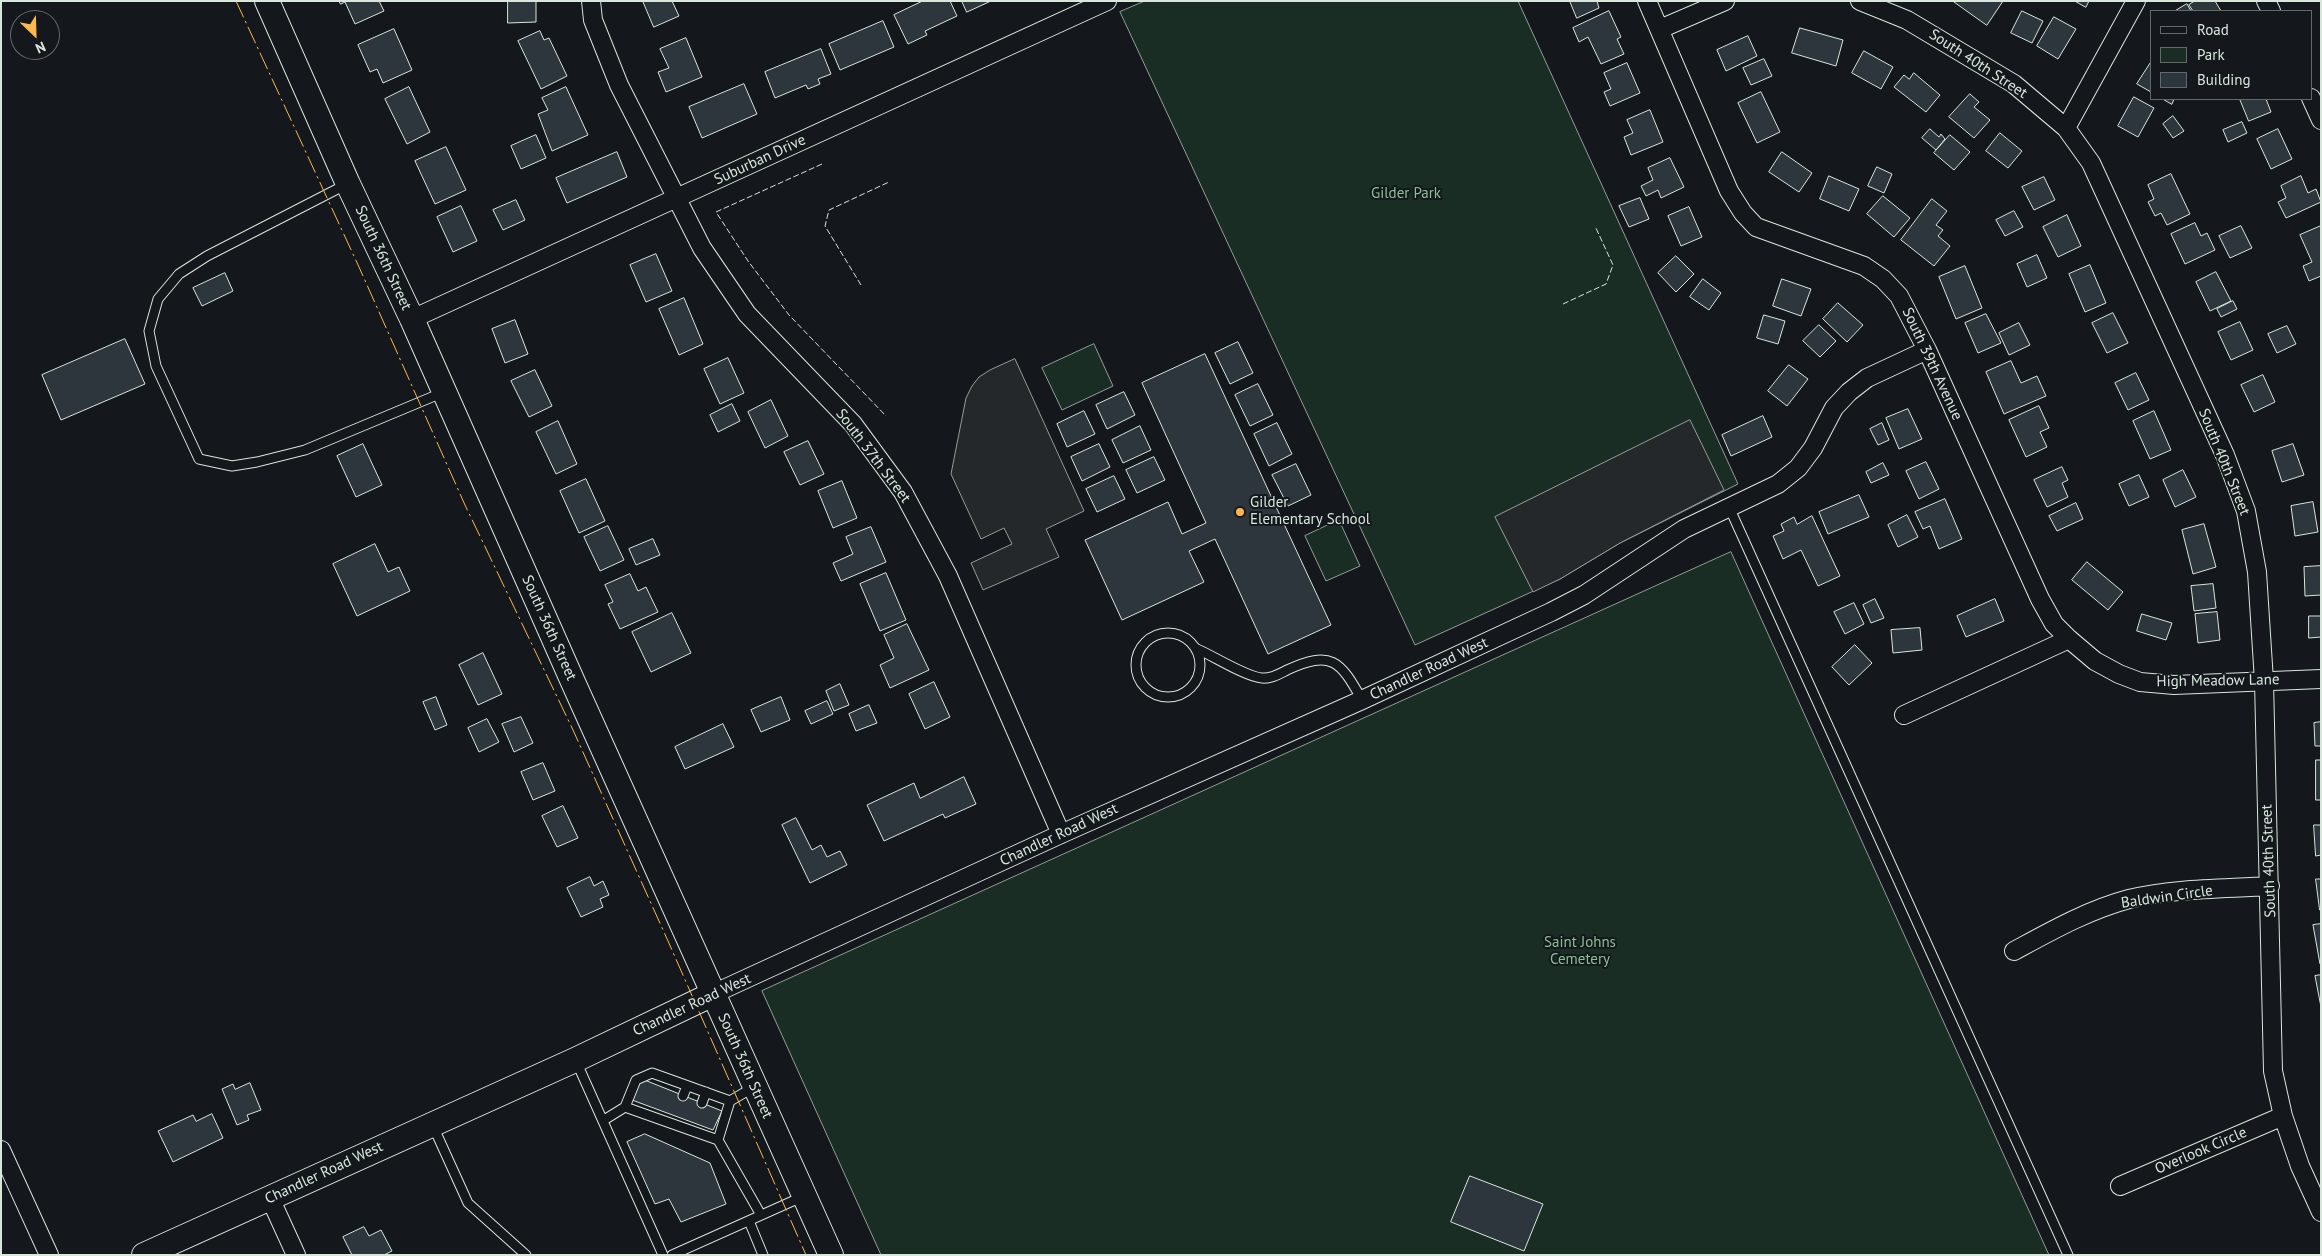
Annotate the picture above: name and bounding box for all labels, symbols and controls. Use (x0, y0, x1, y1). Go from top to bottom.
north arrow (10, 10, 60, 60)
legend (2150, 10, 2312, 100)
text: Road (2197, 20, 2229, 39)
street label: South 40th Street (1926, 26, 2030, 102)
text: N (33, 38, 49, 58)
text: Park (2197, 45, 2225, 64)
text: Building (2197, 70, 2251, 89)
street label: Suburban Drive (711, 131, 809, 189)
park label: Gilder Park (1371, 185, 1441, 203)
street label: South 36th Street (351, 203, 415, 313)
street label: South 39th Avenue (1898, 305, 1966, 423)
street label: South 37th Street (832, 405, 914, 507)
street label: South 40th Street (2194, 406, 2254, 518)
place label: Gilder Elementary School (1250, 494, 1370, 529)
marker: Gilder Elementary School (1234, 506, 1246, 518)
street label: South 36th Street (518, 573, 580, 683)
street label: Chandler Road West (1367, 634, 1491, 704)
street label: High Meadow Lane (2156, 671, 2280, 691)
street label: Chandler Road West (997, 800, 1121, 870)
street label: South 40th Street (2258, 804, 2280, 918)
street label: Baldwin Circle (2120, 882, 2214, 912)
park label: Saint Johns Cemetery (1544, 934, 1616, 969)
street label: Chandler Road West (630, 970, 754, 1040)
street label: South 36th Street (714, 1011, 776, 1121)
street label: Overlook Circle (2152, 1124, 2250, 1178)
street label: Chandler Road West (262, 1138, 386, 1208)

